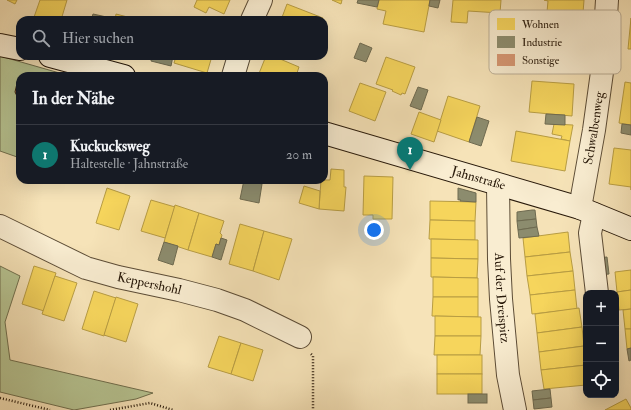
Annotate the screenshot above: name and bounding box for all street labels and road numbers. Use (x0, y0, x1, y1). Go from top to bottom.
street label: Schwalbenweg (580, 90, 607, 166)
street label: Jahnstraße (449, 163, 508, 194)
street label: Auf der Dreispitz (491, 252, 513, 344)
street label: Keppershohl (116, 269, 184, 299)

